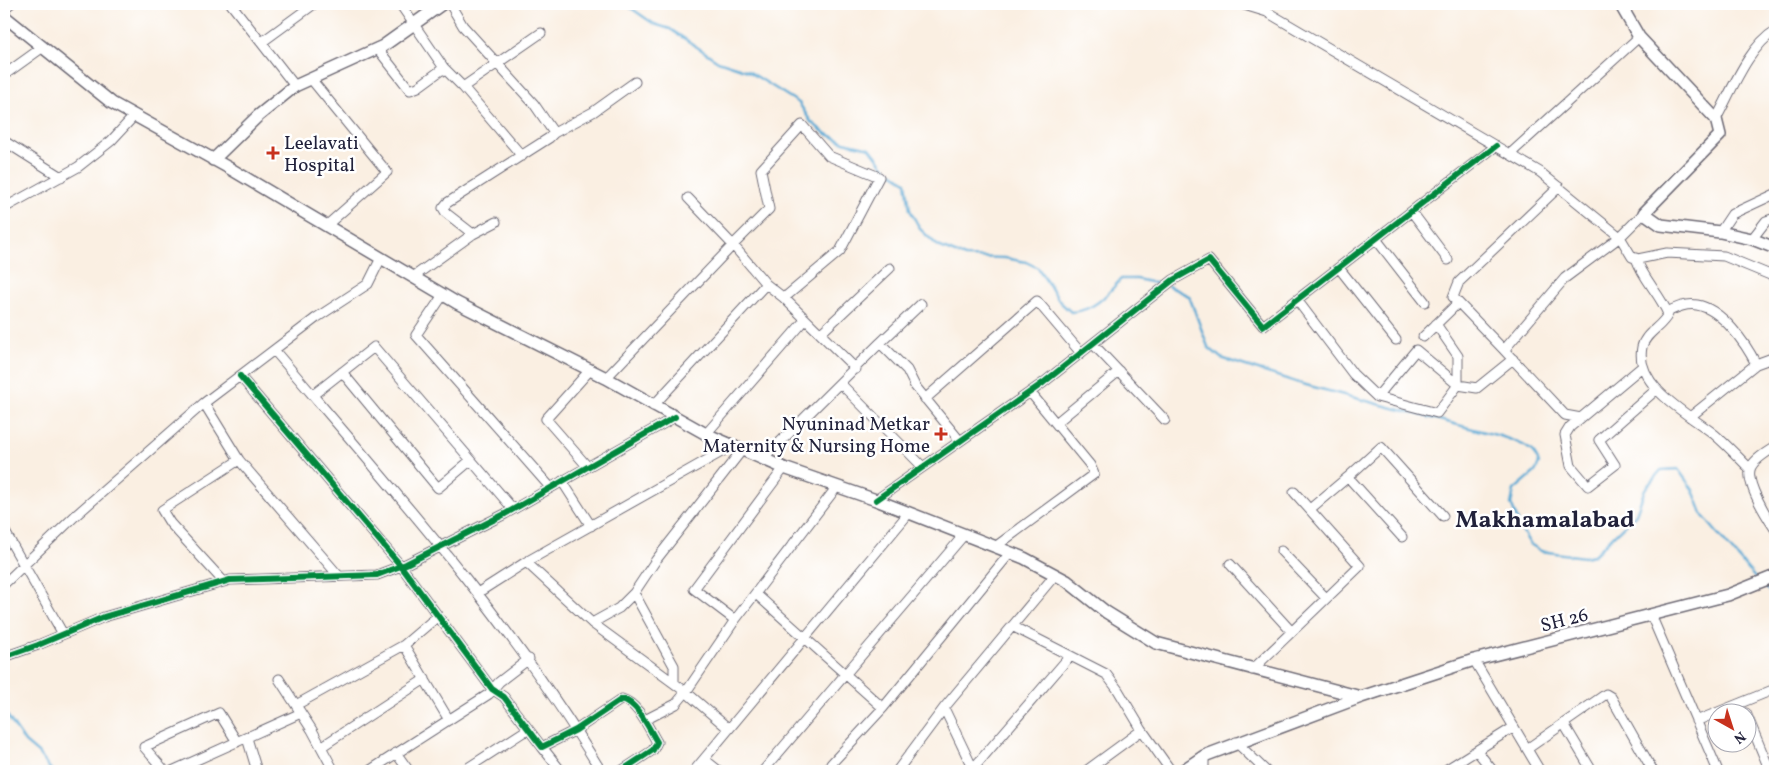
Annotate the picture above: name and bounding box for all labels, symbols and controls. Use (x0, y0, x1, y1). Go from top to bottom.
place label: Leelavati Hospital (284, 131, 359, 179)
marker: Leelavati Hospital (266, 146, 280, 160)
place label: Nyuninad Metkar Maternity & Nursing Home (703, 412, 930, 460)
marker: Nyuninad Metkar Maternity & Nursing Home (934, 427, 948, 441)
district label: Makhamalabad (1455, 504, 1635, 538)
street label: SH 26 (1538, 602, 1591, 639)
north arrow (1706, 702, 1756, 752)
text: N (1729, 726, 1749, 748)

